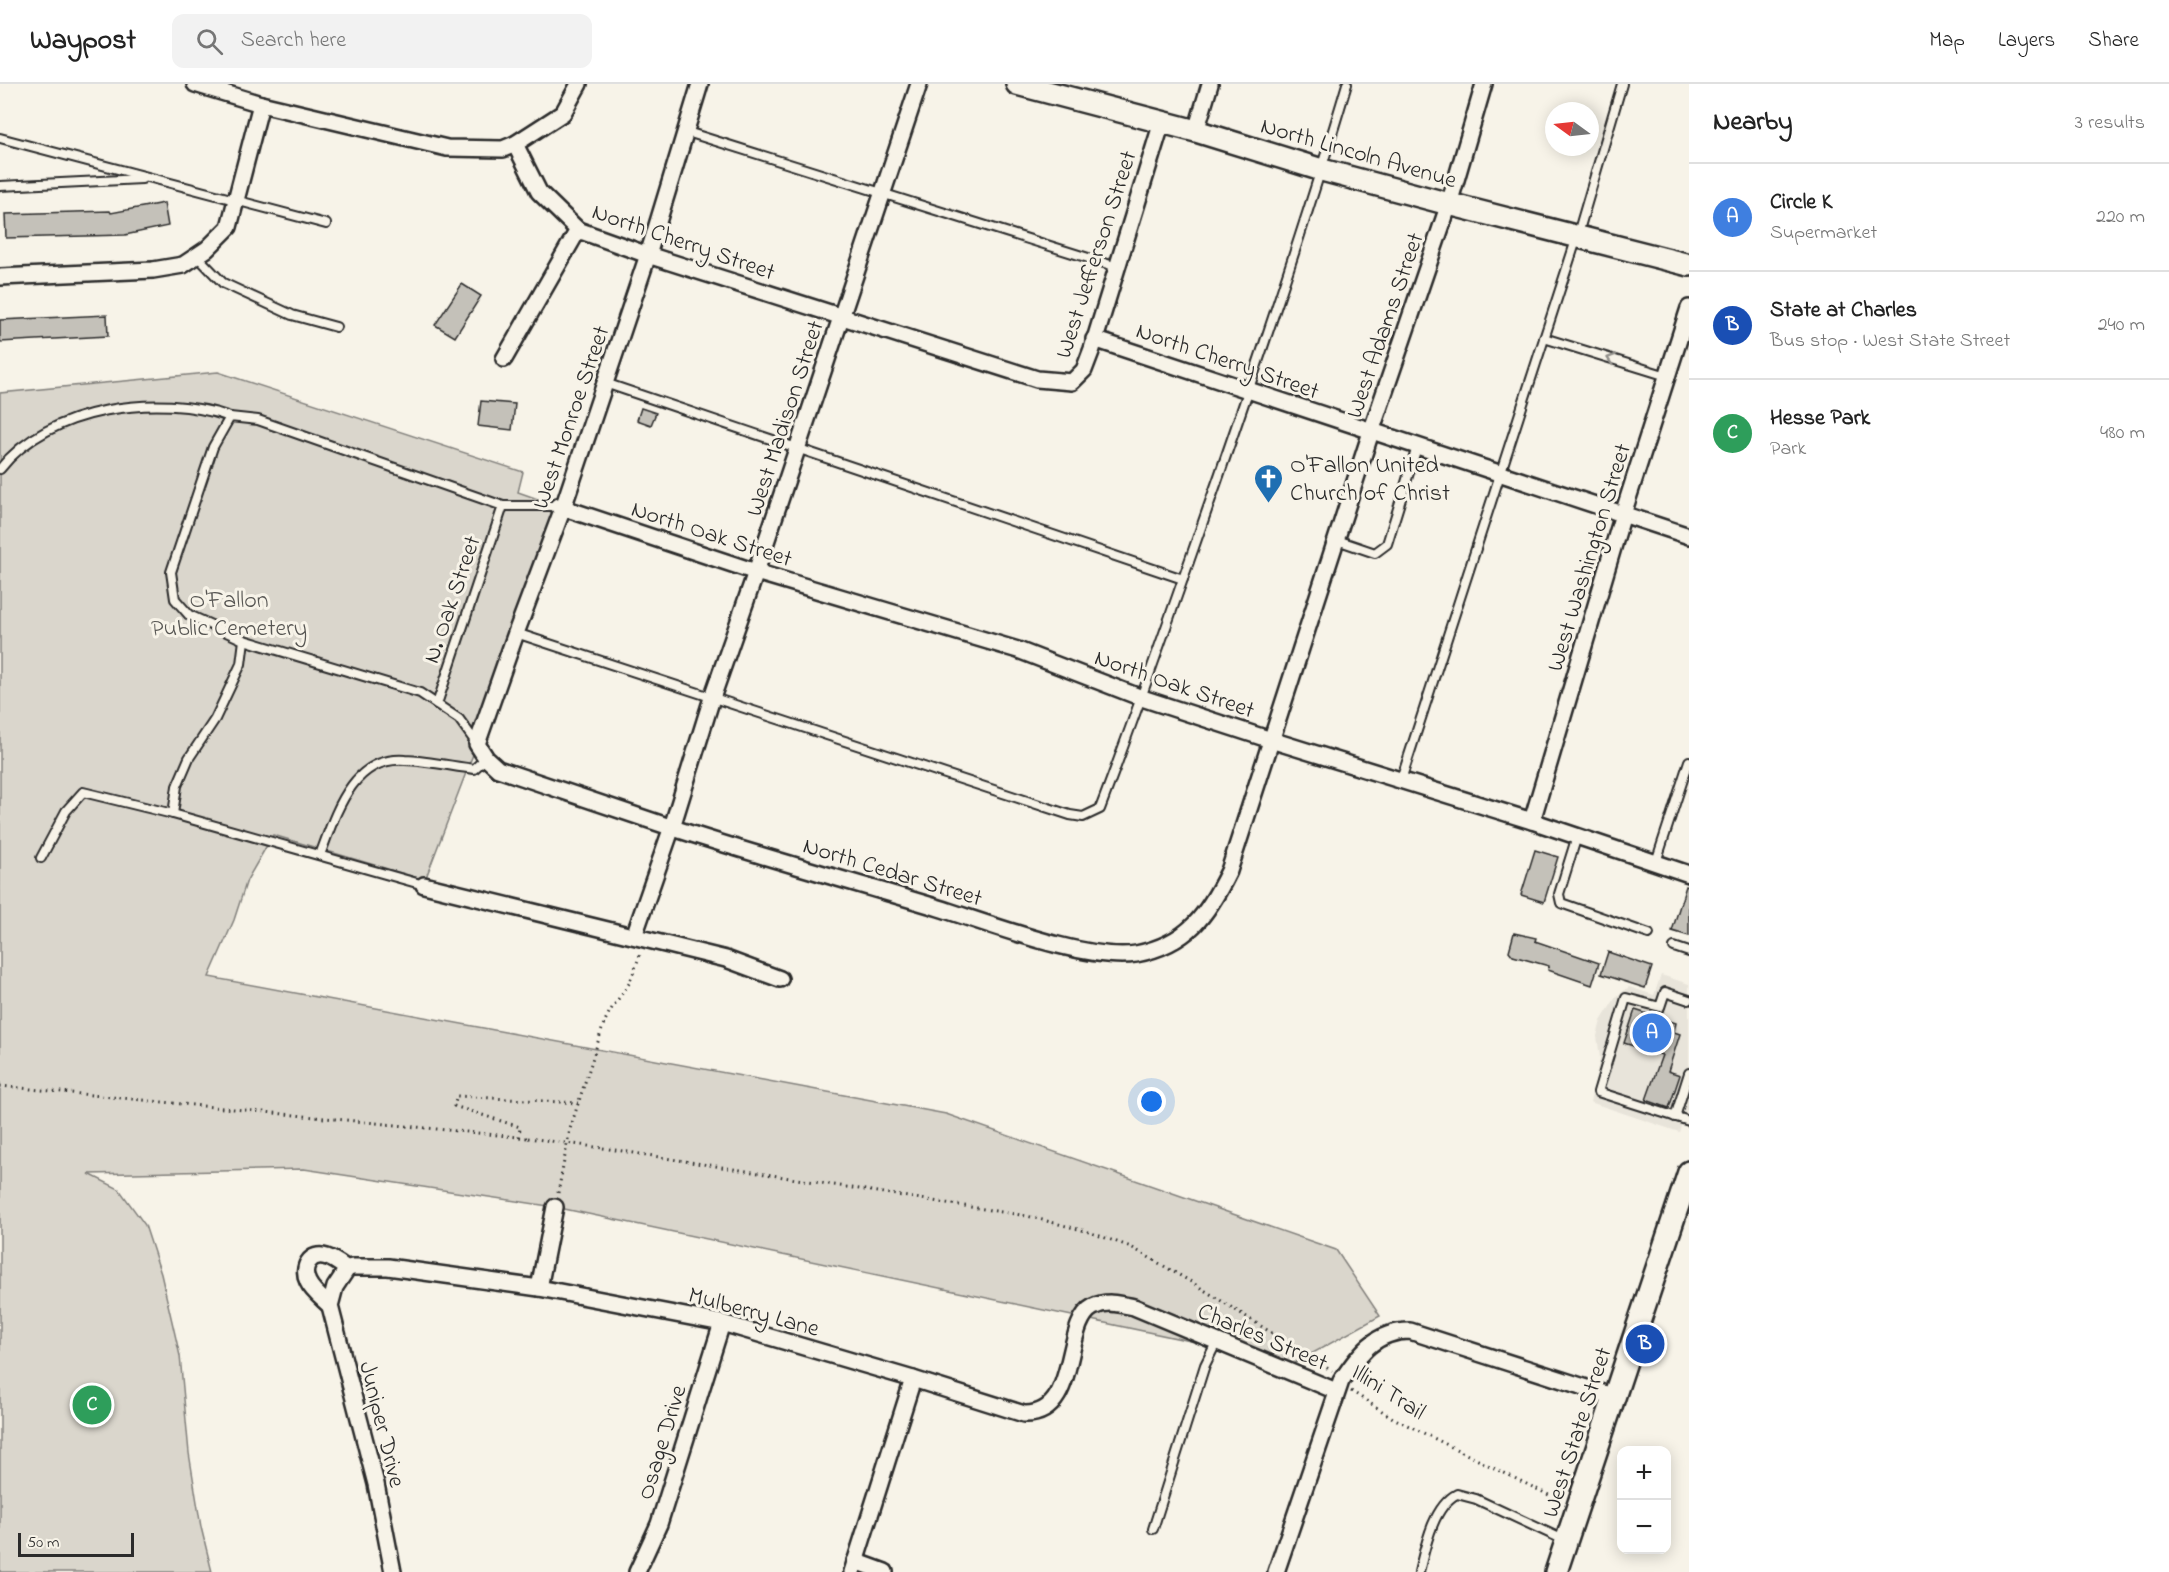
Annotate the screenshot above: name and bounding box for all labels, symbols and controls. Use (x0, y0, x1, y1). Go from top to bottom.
search box (172, 14, 592, 68)
text: Waypost (30, 21, 136, 62)
icon: search (193, 25, 226, 58)
text: Search here (241, 25, 346, 57)
text: Map (1929, 26, 1965, 56)
text: Layers (1998, 26, 2055, 56)
text: Share (2088, 26, 2139, 56)
north arrow (1545, 102, 1599, 156)
text: Nearby (1713, 104, 1792, 142)
text: 3 results (2075, 109, 2145, 138)
street label: North Lincoln Avenue (1256, 110, 1461, 199)
street label: West Jefferson Street (1047, 146, 1147, 363)
text: Circle K (1770, 187, 1832, 219)
street label: North Cherry Street (587, 196, 779, 292)
text: A (1726, 203, 1739, 232)
text: 220 m (2096, 203, 2145, 232)
text: Supermarket (1770, 219, 1877, 248)
street label: West Adams Street (1338, 228, 1435, 423)
text: State at Charles (1770, 295, 1917, 327)
text: B (1726, 311, 1739, 340)
text: 240 m (2098, 311, 2145, 340)
street label: North Cherry Street (1131, 315, 1323, 411)
street label: West Madison Street (738, 316, 835, 521)
street label: West Monroe Street (525, 322, 620, 514)
text: Bus stop · West State Street (1770, 327, 2010, 356)
one-way arrow (1606, 354, 1617, 366)
text: Hesse Park (1770, 403, 1870, 435)
text: C (1727, 419, 1738, 448)
text: 480 m (2100, 419, 2145, 448)
text: Park (1770, 435, 1806, 464)
street label: West Washington Street (1539, 439, 1642, 676)
place label: O'Fallon United Church of Christ (1290, 449, 1450, 512)
church icon: O'Fallon United Church of Christ (1253, 462, 1285, 504)
street label: North Oak Street (626, 493, 796, 578)
street label: N. Oak Street (415, 531, 492, 668)
park label: O'Fallon Public Cemetery (151, 584, 307, 648)
street label: North Oak Street (1089, 642, 1259, 729)
street label: North Cedar Street (798, 829, 986, 917)
pin: A (1632, 1010, 1672, 1056)
your location (1137, 1087, 1166, 1116)
street label: Mulberry Lane (684, 1279, 823, 1349)
street label: Charles Street (1191, 1295, 1333, 1381)
pin: B (1626, 1322, 1664, 1366)
street label: West State Street (1534, 1343, 1622, 1523)
street label: Illini Trail (1343, 1356, 1432, 1430)
street label: Juniper Drive (348, 1358, 413, 1492)
street label: Osage Drive (629, 1381, 698, 1505)
pin: C (72, 1382, 112, 1428)
map controls (1617, 1446, 1671, 1554)
button: + (1617, 1446, 1671, 1500)
button: − (1617, 1500, 1671, 1554)
scale bar (18, 1530, 134, 1558)
text: 50 m (27, 1531, 59, 1555)

